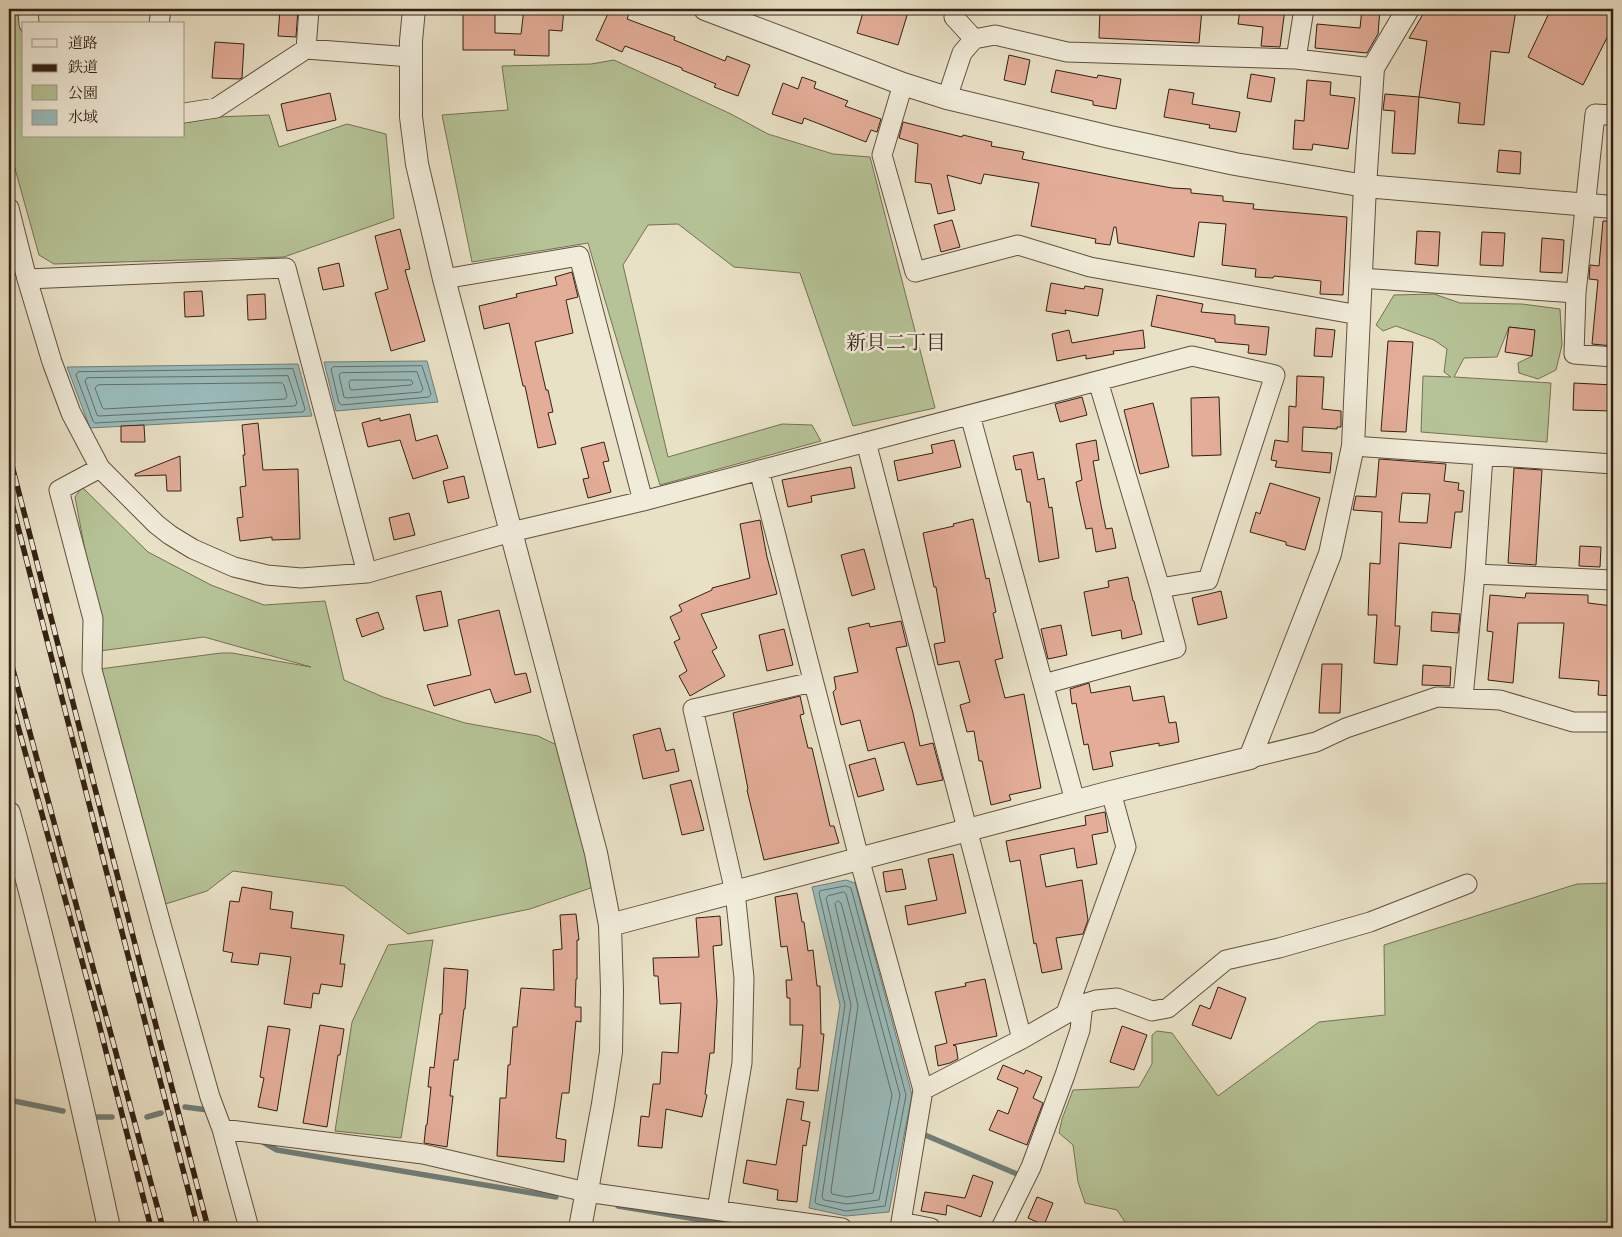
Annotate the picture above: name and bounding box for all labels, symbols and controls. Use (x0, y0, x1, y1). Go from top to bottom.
legend (22, 22, 185, 138)
text: 道路 (68, 32, 98, 53)
text: 鉄道 (68, 56, 98, 77)
text: 公園 (68, 82, 98, 103)
text: 水域 (68, 106, 98, 127)
district label: 新貝二丁目 (846, 327, 946, 356)

